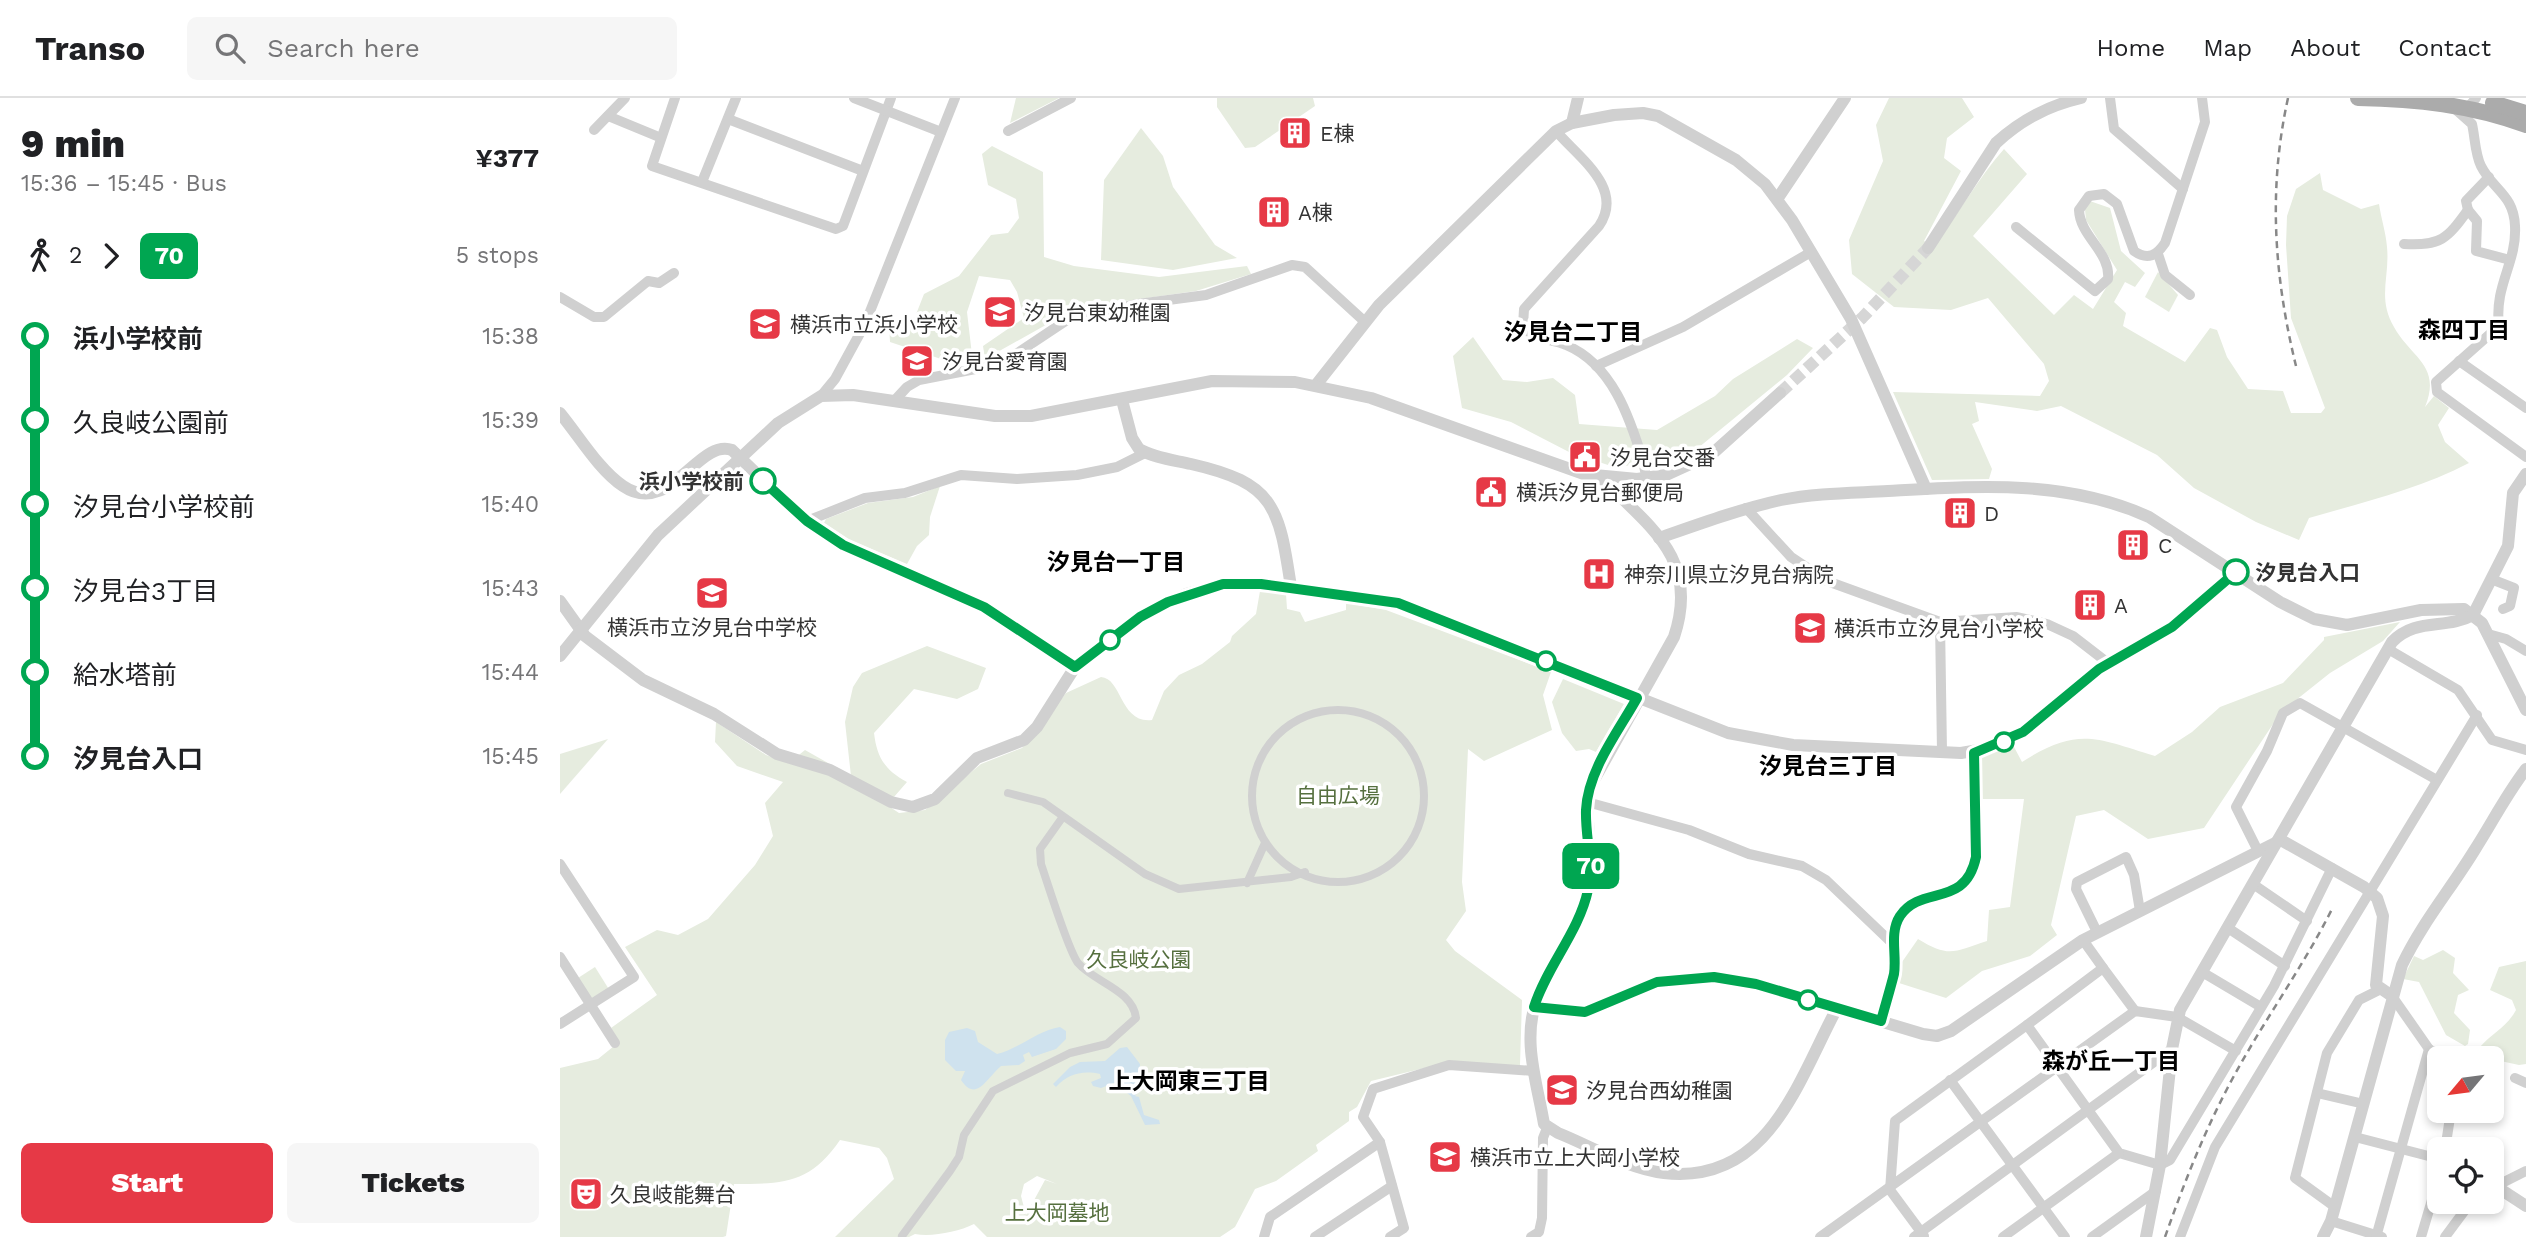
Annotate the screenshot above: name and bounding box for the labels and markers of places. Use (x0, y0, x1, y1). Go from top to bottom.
building icon: E棟 (1276, 114, 1314, 152)
place label: E棟 (1320, 121, 1354, 146)
building icon: A棟 (1255, 193, 1293, 231)
place label: A棟 (1298, 200, 1333, 225)
school or university icon: 汐見台東幼稚園 (981, 293, 1019, 331)
place label: 汐見台東幼稚園 (1024, 300, 1171, 325)
school or university icon: 横浜市立浜小学校 (746, 305, 784, 343)
place label: 横浜市立浜小学校 (790, 312, 958, 337)
school or university icon: 汐見台愛育園 (898, 342, 936, 380)
place label: 汐見台愛育園 (942, 349, 1068, 374)
public building icon: 汐見台交番 (1566, 438, 1604, 476)
place label: 汐見台交番 (1610, 445, 1715, 470)
marker: 浜小学校前 (750, 468, 776, 494)
place label: 浜小学校前 (639, 469, 744, 494)
public building icon: 横浜汐見台郵便局 (1472, 473, 1510, 511)
place label: 横浜汐見台郵便局 (1516, 480, 1684, 505)
building icon: D (1941, 494, 1979, 532)
place label: D (1984, 501, 1999, 526)
building icon: C (2114, 526, 2152, 564)
place label: C (2158, 533, 2172, 558)
hospital icon: 神奈川県立汐見台病院 (1580, 555, 1618, 593)
marker: 汐見台入口 (2223, 559, 2249, 585)
place label: 汐見台入口 (2255, 560, 2360, 585)
place label: 神奈川県立汐見台病院 (1624, 562, 1834, 587)
school or university icon: 横浜市立汐見台中学校 (693, 574, 731, 612)
building icon: A (2071, 586, 2109, 624)
place label: A (2114, 593, 2128, 618)
school or university icon: 横浜市立汐見台小学校 (1791, 609, 1829, 647)
place label: 横浜市立汐見台中学校 (607, 615, 817, 640)
place label: 横浜市立汐見台小学校 (1834, 616, 2044, 641)
unlabelled marker (1100, 630, 1120, 650)
unlabelled marker (1536, 651, 1556, 671)
unlabelled marker (1994, 732, 2014, 752)
unlabelled marker (1798, 990, 1818, 1010)
school or university icon: 汐見台西幼稚園 (1543, 1071, 1581, 1109)
place label: 汐見台西幼稚園 (1586, 1078, 1733, 1103)
school or university icon: 横浜市立上大岡小学校 (1426, 1138, 1464, 1176)
place label: 横浜市立上大岡小学校 (1470, 1145, 1680, 1170)
theatre icon: 久良岐能舞台 (567, 1175, 605, 1213)
place label: 久良岐能舞台 (610, 1182, 736, 1207)

